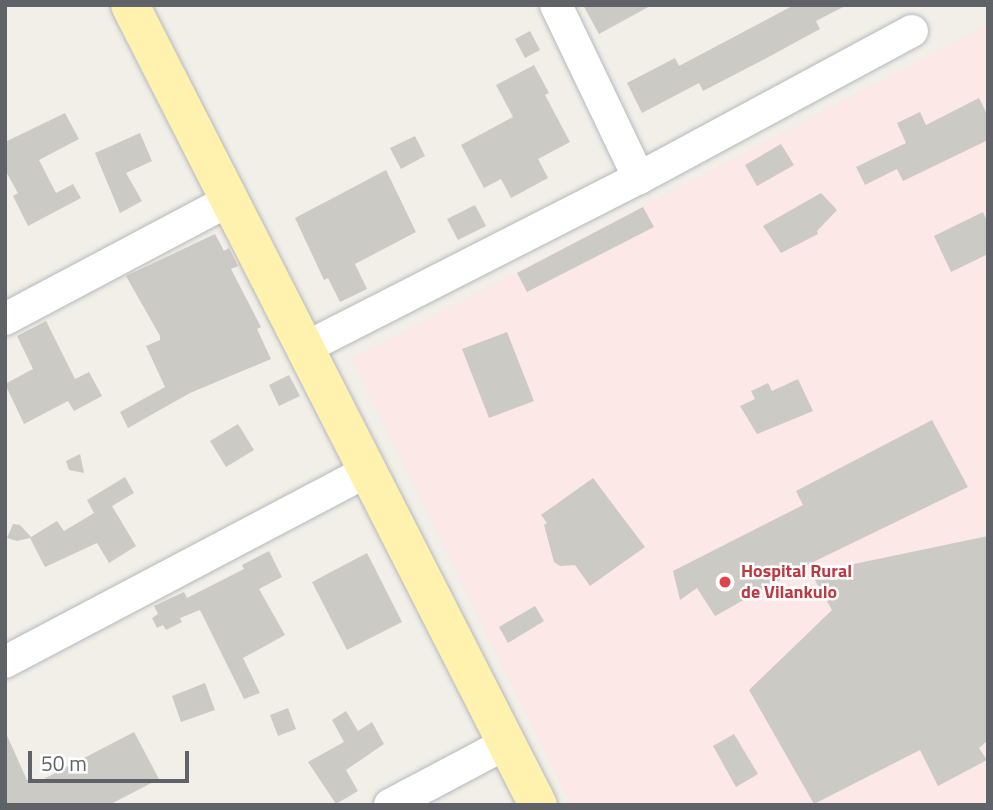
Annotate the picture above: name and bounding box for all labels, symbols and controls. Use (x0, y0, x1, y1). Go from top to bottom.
place label: Hospital Rural de Vilankulo (741, 561, 852, 604)
marker: Hospital Rural de Vilankulo (715, 572, 735, 592)
scale bar (32, 736, 192, 780)
text: 50 m (41, 747, 87, 779)

